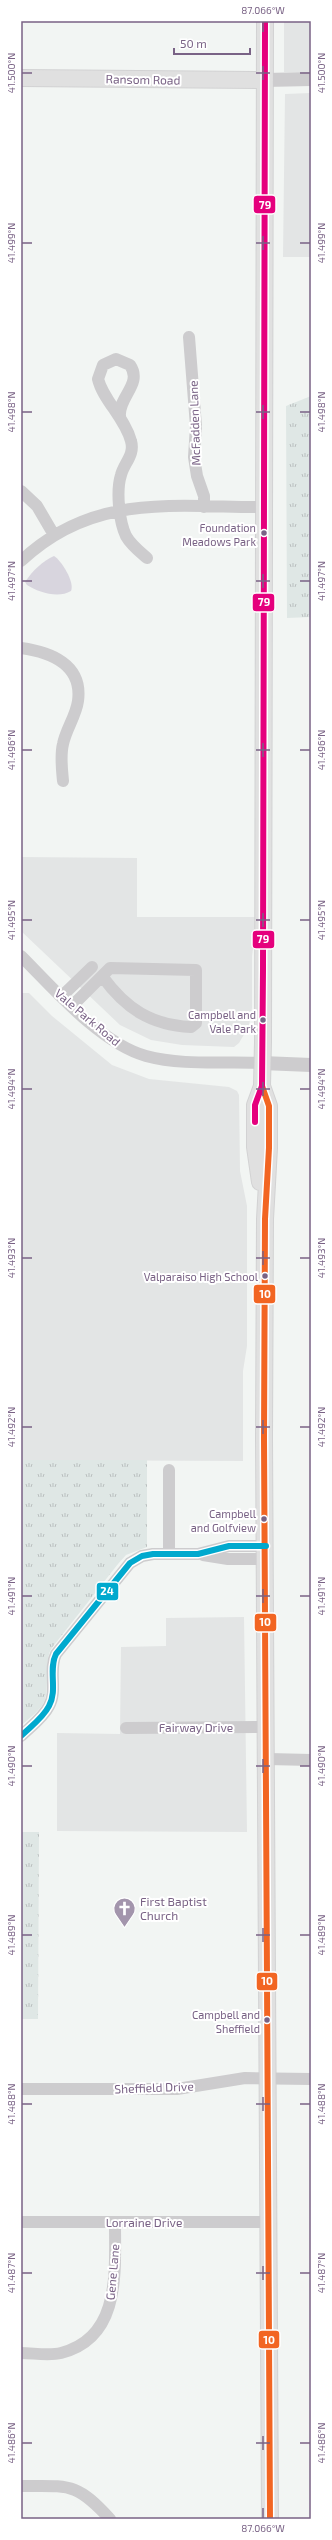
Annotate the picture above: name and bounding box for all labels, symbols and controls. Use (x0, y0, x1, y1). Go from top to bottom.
text: 87.066°W (241, 4, 285, 16)
scale bar (174, 30, 250, 56)
text: 50 m (180, 36, 207, 50)
text: 41.500°N (5, 53, 17, 93)
text: 41.500°N (315, 53, 327, 93)
street label: Ransom Road (106, 71, 180, 87)
line badge: 79 (253, 195, 276, 214)
text: 79 (259, 198, 271, 211)
text: 41.499°N (5, 223, 17, 263)
text: 41.499°N (315, 223, 327, 263)
street label: McFadden Lane (186, 380, 202, 466)
text: 41.498°N (5, 392, 17, 432)
text: 41.498°N (315, 392, 327, 432)
place label: Foundation Meadows Park (182, 521, 256, 548)
marker: Foundation Meadows Park (259, 528, 269, 538)
text: 41.497°N (5, 561, 17, 601)
text: 41.497°N (315, 561, 327, 601)
line badge: 79 (252, 593, 275, 612)
text: 79 (258, 595, 270, 608)
text: 41.496°N (5, 730, 17, 770)
text: 41.496°N (315, 730, 327, 770)
text: 41.495°N (5, 900, 17, 940)
text: 41.495°N (315, 900, 327, 940)
line badge: 79 (252, 930, 275, 949)
text: 79 (257, 932, 269, 945)
street label: Vale Park Road (52, 986, 124, 1048)
place label: Campbell and Vale Park (188, 1008, 256, 1035)
marker: Campbell and Vale Park (258, 1015, 268, 1025)
text: 41.494°N (5, 1068, 17, 1110)
text: 41.494°N (315, 1068, 327, 1110)
text: 41.493°N (5, 1238, 17, 1278)
text: 41.493°N (315, 1238, 327, 1278)
place label: Valparaiso High School (144, 1270, 259, 1283)
marker: Valparaiso High School (260, 1271, 270, 1281)
line badge: 10 (253, 1284, 276, 1304)
text: 10 (259, 1287, 271, 1300)
text: 41.492°N (5, 1407, 17, 1447)
text: 41.492°N (315, 1407, 327, 1447)
place label: Campbell and Golfview (191, 1507, 257, 1534)
marker: Campbell and Golfview (259, 1514, 269, 1524)
text: 41.491°N (5, 1577, 17, 1615)
text: 41.491°N (315, 1577, 327, 1615)
line badge: 24 (96, 1582, 119, 1601)
text: 24 (100, 1584, 114, 1597)
line badge: 10 (254, 1613, 277, 1632)
text: 10 (259, 1615, 271, 1628)
street label: Fairway Drive (159, 1720, 233, 1734)
text: 41.490°N (5, 1746, 17, 1786)
text: 41.490°N (315, 1746, 327, 1786)
place label: First Baptist Church (140, 1894, 207, 1922)
church icon: First Baptist Church (112, 1895, 138, 1928)
text: 41.489°N (5, 1915, 17, 1955)
text: 41.489°N (315, 1915, 327, 1955)
line badge: 10 (256, 1972, 278, 1991)
text: 10 (261, 1974, 273, 1987)
place label: Campbell and Sheffield (192, 2008, 260, 2035)
marker: Campbell and Sheffield (262, 2015, 272, 2025)
street label: Sheffield Drive (114, 2079, 194, 2095)
text: 41.488°N (5, 2083, 17, 2125)
text: 41.488°N (315, 2083, 327, 2125)
street label: Lorraine Drive (106, 2215, 182, 2229)
street label: Gene Lane (103, 2243, 121, 2301)
text: 41.487°N (5, 2253, 17, 2293)
text: 41.487°N (315, 2253, 327, 2293)
line badge: 10 (258, 2330, 280, 2349)
text: 10 (263, 2333, 275, 2346)
text: 41.486°N (5, 2423, 17, 2463)
text: 41.486°N (315, 2423, 327, 2463)
text: 87.066°W (241, 2522, 285, 2534)

